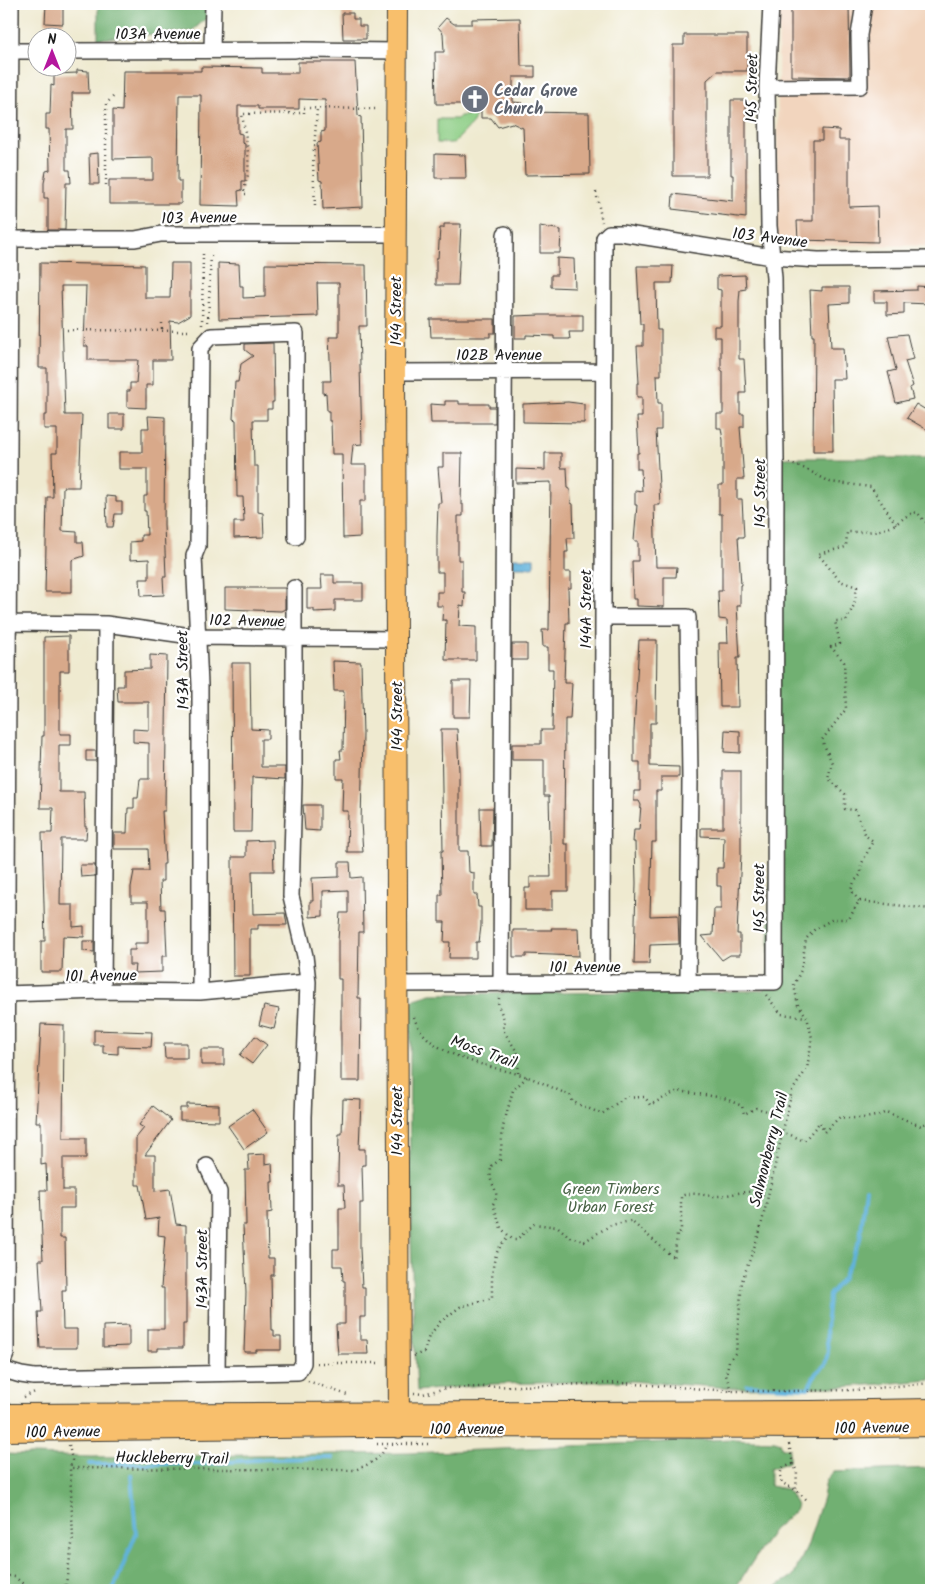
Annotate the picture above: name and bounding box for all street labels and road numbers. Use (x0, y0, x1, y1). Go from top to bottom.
street label: 103A Avenue (115, 22, 201, 47)
street label: 145 Street (739, 52, 766, 123)
street label: 103 Avenue (161, 205, 237, 232)
street label: 103 Avenue (731, 221, 809, 256)
street label: 144 Street (384, 275, 409, 346)
street label: 102B Avenue (456, 343, 542, 368)
street label: 145 Street (748, 457, 773, 528)
street label: 144A Street (574, 569, 599, 649)
street label: 102 Avenue (209, 608, 285, 635)
street label: 143A Street (170, 629, 197, 710)
street label: 144 Street (385, 680, 410, 751)
street label: 145 Street (747, 862, 772, 933)
street label: 101 Avenue (549, 955, 621, 980)
street label: 101 Avenue (65, 963, 137, 990)
street label: Moss Trail (447, 1029, 520, 1076)
street label: 144 Street (385, 1085, 410, 1156)
street label: Salmonberry Trail (743, 1089, 796, 1209)
street label: 143A Street (190, 1228, 215, 1309)
street label: 100 Avenue (835, 1415, 910, 1442)
street label: 100 Avenue (430, 1417, 504, 1442)
street label: 100 Avenue (26, 1419, 101, 1446)
street label: Huckleberry Trail (115, 1445, 229, 1472)

